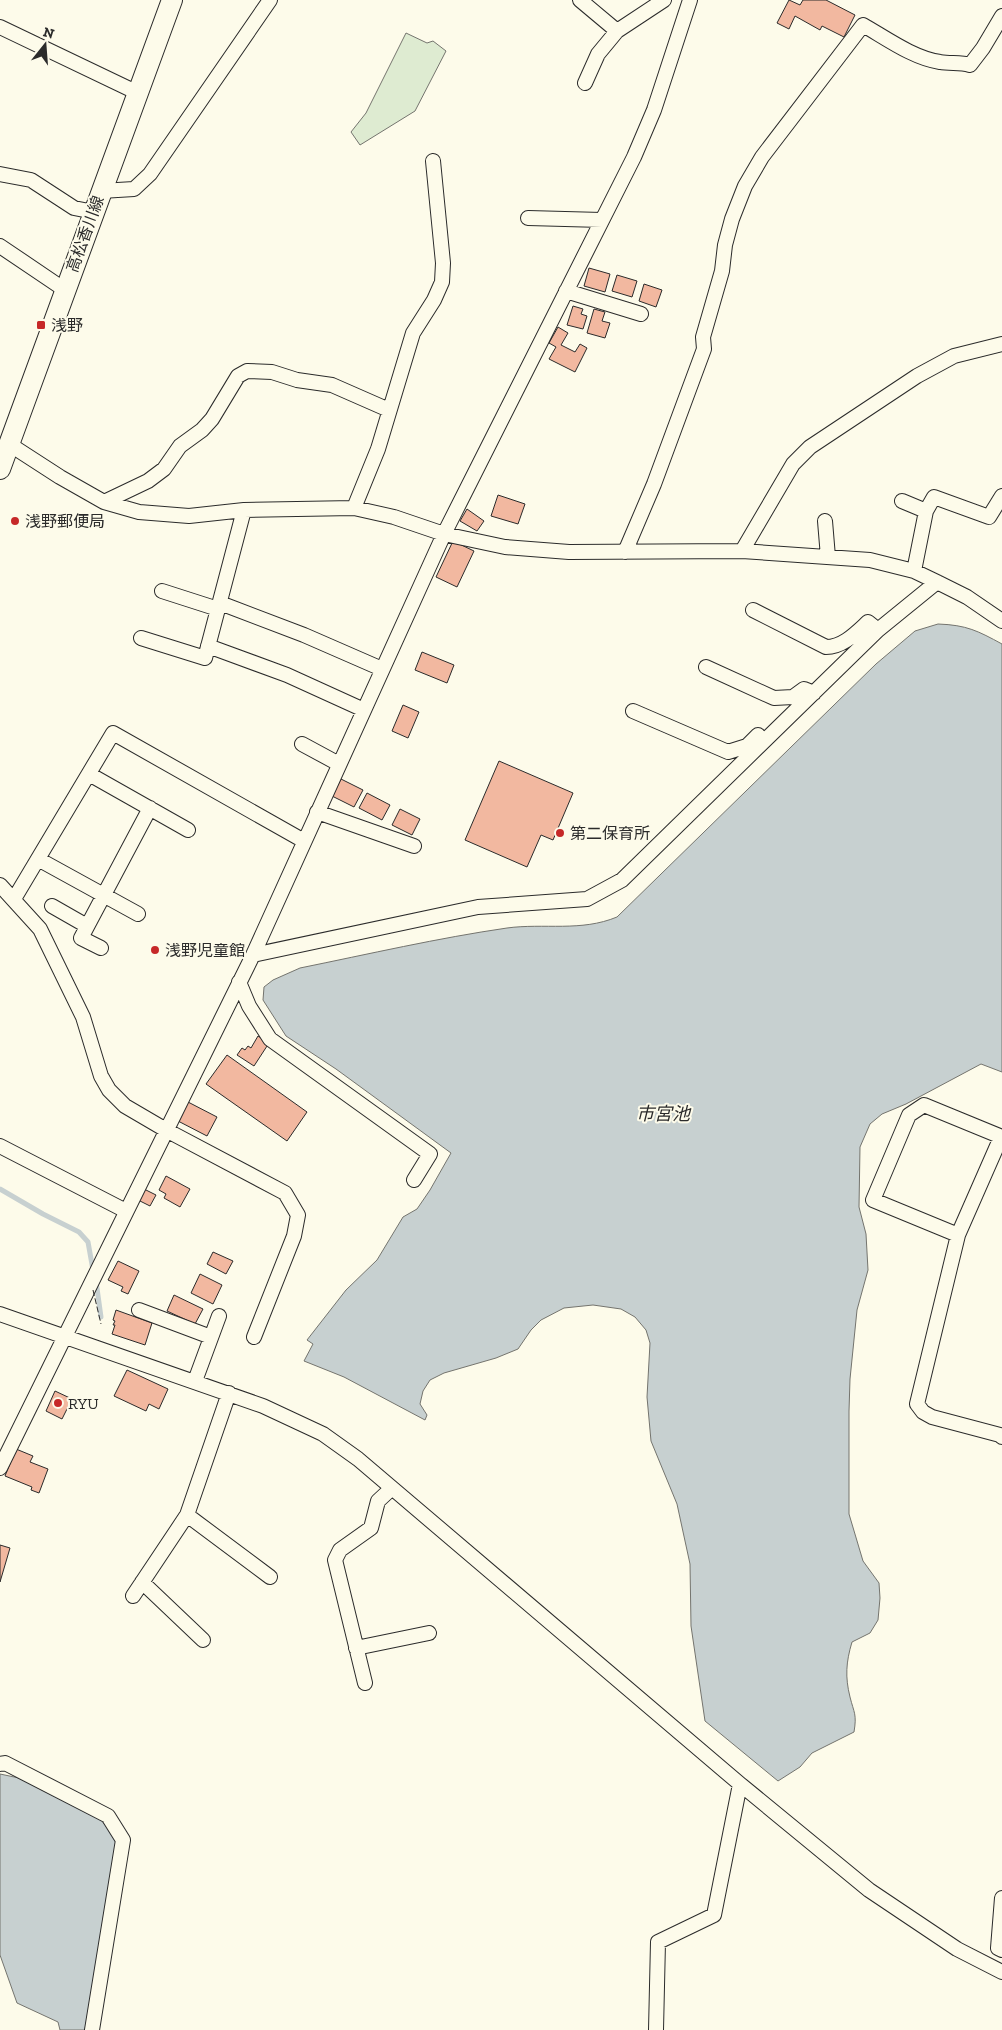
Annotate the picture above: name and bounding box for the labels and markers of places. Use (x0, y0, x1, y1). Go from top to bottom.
place label: 浅野 (51, 316, 83, 335)
marker: 浅野 (35, 319, 47, 331)
place label: 浅野郵便局 (25, 512, 105, 531)
marker: 浅野郵便局 (9, 515, 21, 527)
place label: 第二保育所 (570, 824, 650, 843)
marker: 第二保育所 (554, 827, 566, 839)
place label: 浅野児童館 (165, 941, 245, 960)
marker: 浅野児童館 (149, 944, 161, 956)
place label: RYU (68, 1394, 99, 1413)
marker: RYU (52, 1397, 64, 1409)

